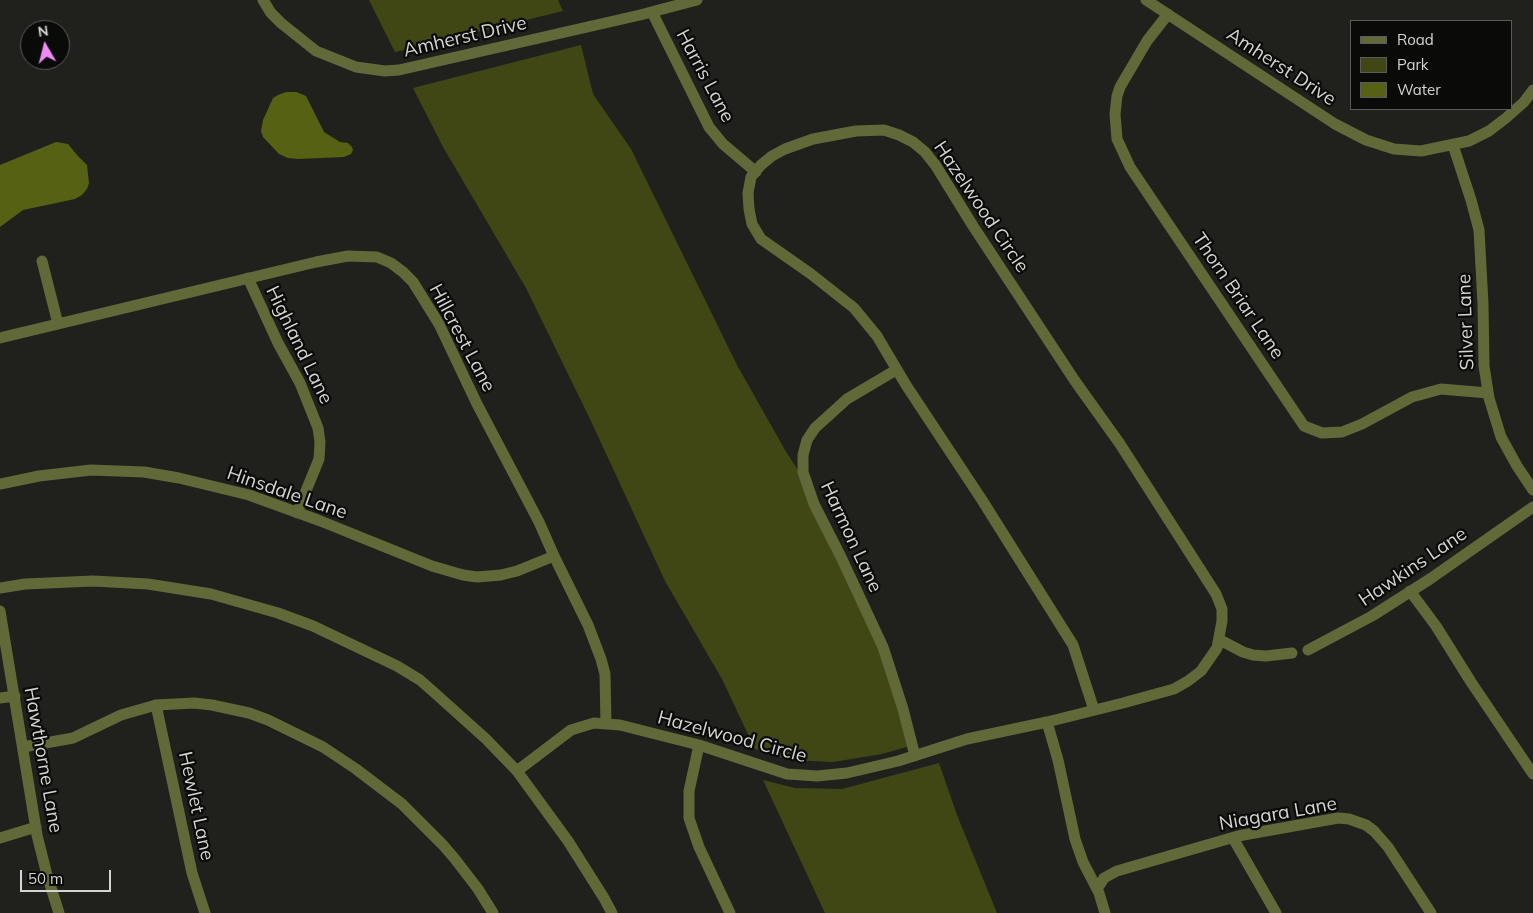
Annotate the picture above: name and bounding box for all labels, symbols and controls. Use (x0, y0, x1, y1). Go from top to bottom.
street label: Amherst Drive (401, 12, 529, 62)
north arrow (20, 20, 70, 70)
legend (1350, 20, 1513, 110)
text: N (37, 21, 50, 41)
street label: Amherst Drive (1222, 23, 1340, 111)
street label: Harris Lane (671, 26, 739, 126)
text: Road (1397, 30, 1434, 49)
text: Park (1397, 55, 1429, 74)
text: Water (1397, 80, 1441, 99)
street label: Hazelwood Circle (929, 137, 1033, 277)
street label: Thorn Briar Lane (1187, 229, 1289, 363)
street label: Silver Lane (1453, 274, 1479, 370)
street label: Hillcrest Lane (424, 280, 500, 396)
street label: Highland Lane (261, 282, 337, 408)
street label: Hinsdale Lane (224, 462, 350, 524)
street label: Harmon Lane (815, 478, 887, 596)
street label: Hawkins Lane (1355, 522, 1471, 612)
street label: Hawthorne Lane (19, 685, 67, 835)
street label: Hazelwood Circle (655, 706, 809, 768)
street label: Hewlet Lane (173, 749, 219, 863)
street label: Niagara Lane (1217, 792, 1339, 836)
scale bar (22, 860, 114, 892)
text: 50 m (28, 869, 63, 888)

